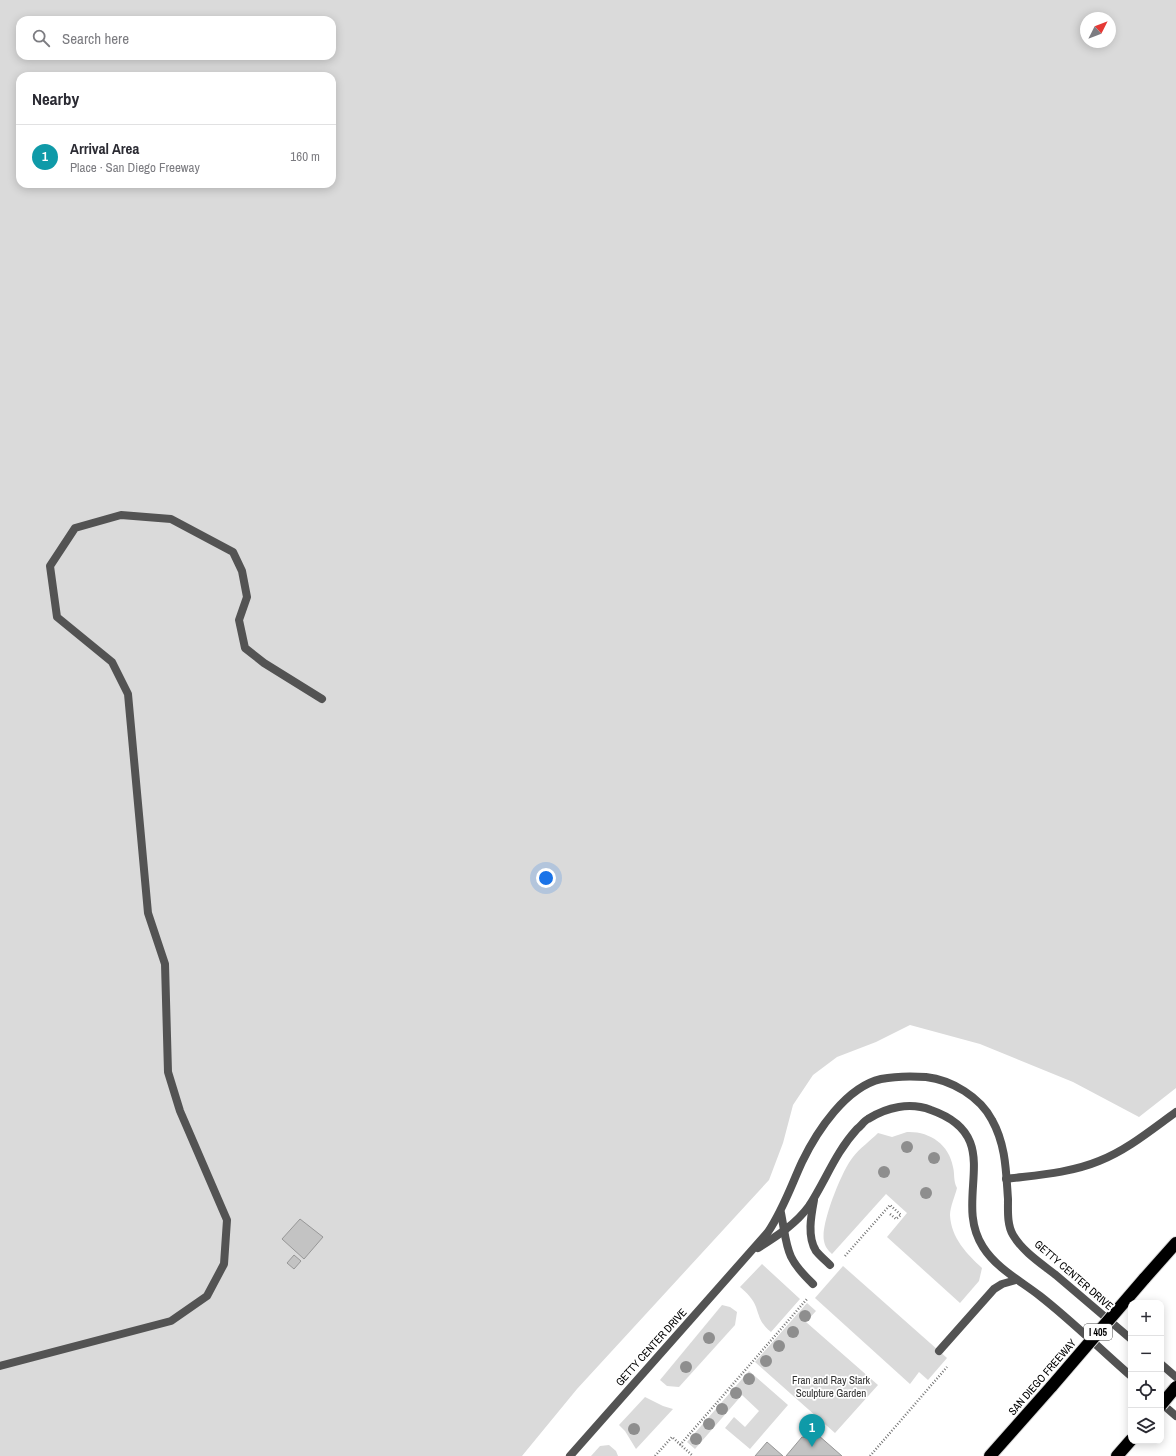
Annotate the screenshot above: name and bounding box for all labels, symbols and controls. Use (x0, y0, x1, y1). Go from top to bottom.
north arrow (1080, 12, 1116, 48)
search box (16, 16, 336, 60)
icon: search (30, 27, 52, 49)
text: Search here (62, 28, 129, 49)
text: Nearby (32, 87, 79, 110)
text: Arrival Area (70, 138, 139, 159)
text: 1 (42, 148, 48, 165)
text: 160 m (290, 148, 320, 165)
text: Place · San Diego Freeway (70, 159, 200, 176)
your location (536, 868, 556, 888)
street label: GETTY CENTER DRIVE (1032, 1237, 1116, 1313)
map controls (1128, 1300, 1164, 1444)
button: + (1128, 1300, 1164, 1336)
street label: GETTY CENTER DRIVE (612, 1305, 690, 1389)
road number: I 405 (1084, 1324, 1112, 1340)
street label: SAN DIEGO FREEWAY (1005, 1336, 1079, 1418)
button: − (1128, 1336, 1164, 1372)
button: locate (1128, 1372, 1164, 1408)
park label: Fran and Ray Stark Sculpture Garden (792, 1373, 871, 1400)
button: layers (1128, 1408, 1164, 1444)
pin: 1 (799, 1414, 825, 1447)

